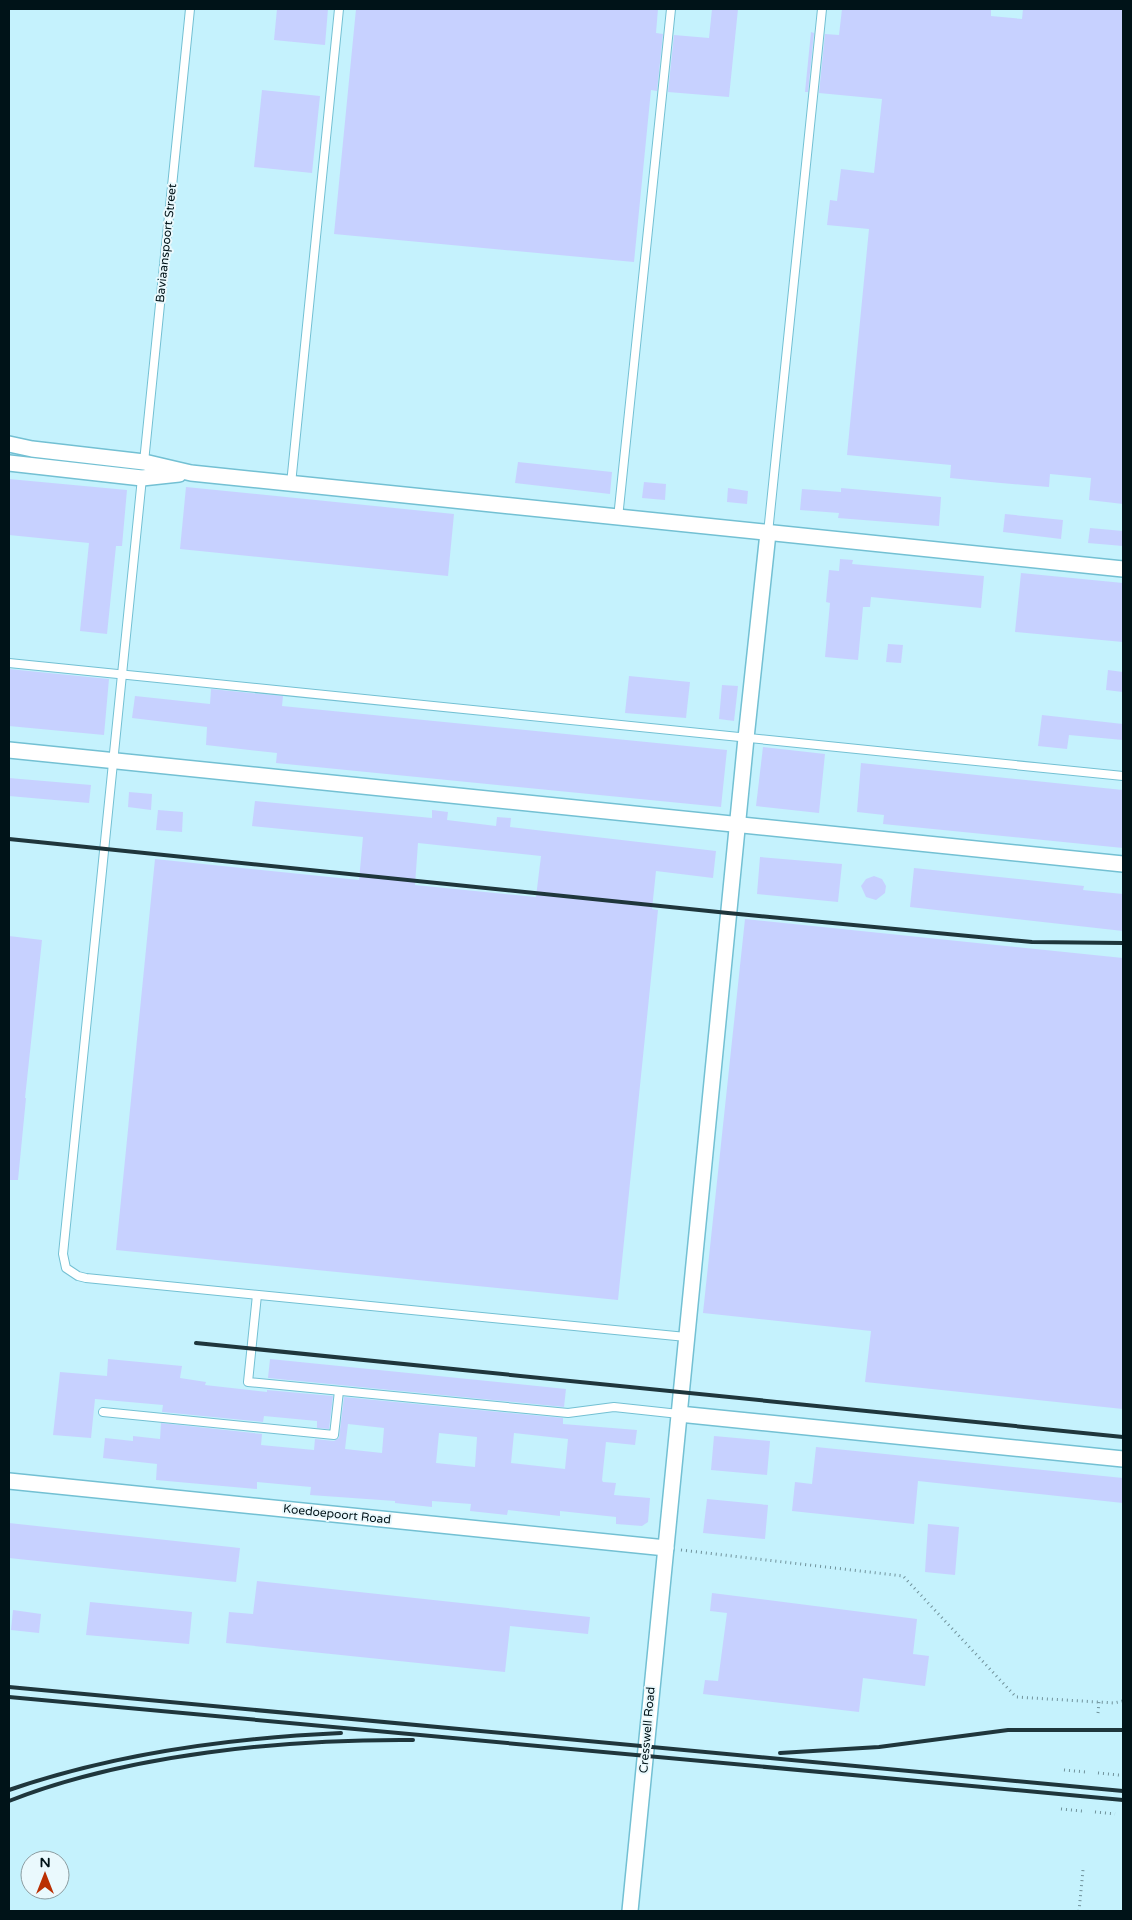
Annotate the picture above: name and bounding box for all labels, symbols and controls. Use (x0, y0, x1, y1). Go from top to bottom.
street label: Baviaanspoort Street (153, 182, 179, 303)
street label: Koedoepoort Road (282, 1501, 392, 1527)
street label: Cresswell Road (636, 1686, 658, 1774)
north arrow (20, 1850, 70, 1900)
text: N (39, 1854, 51, 1871)

